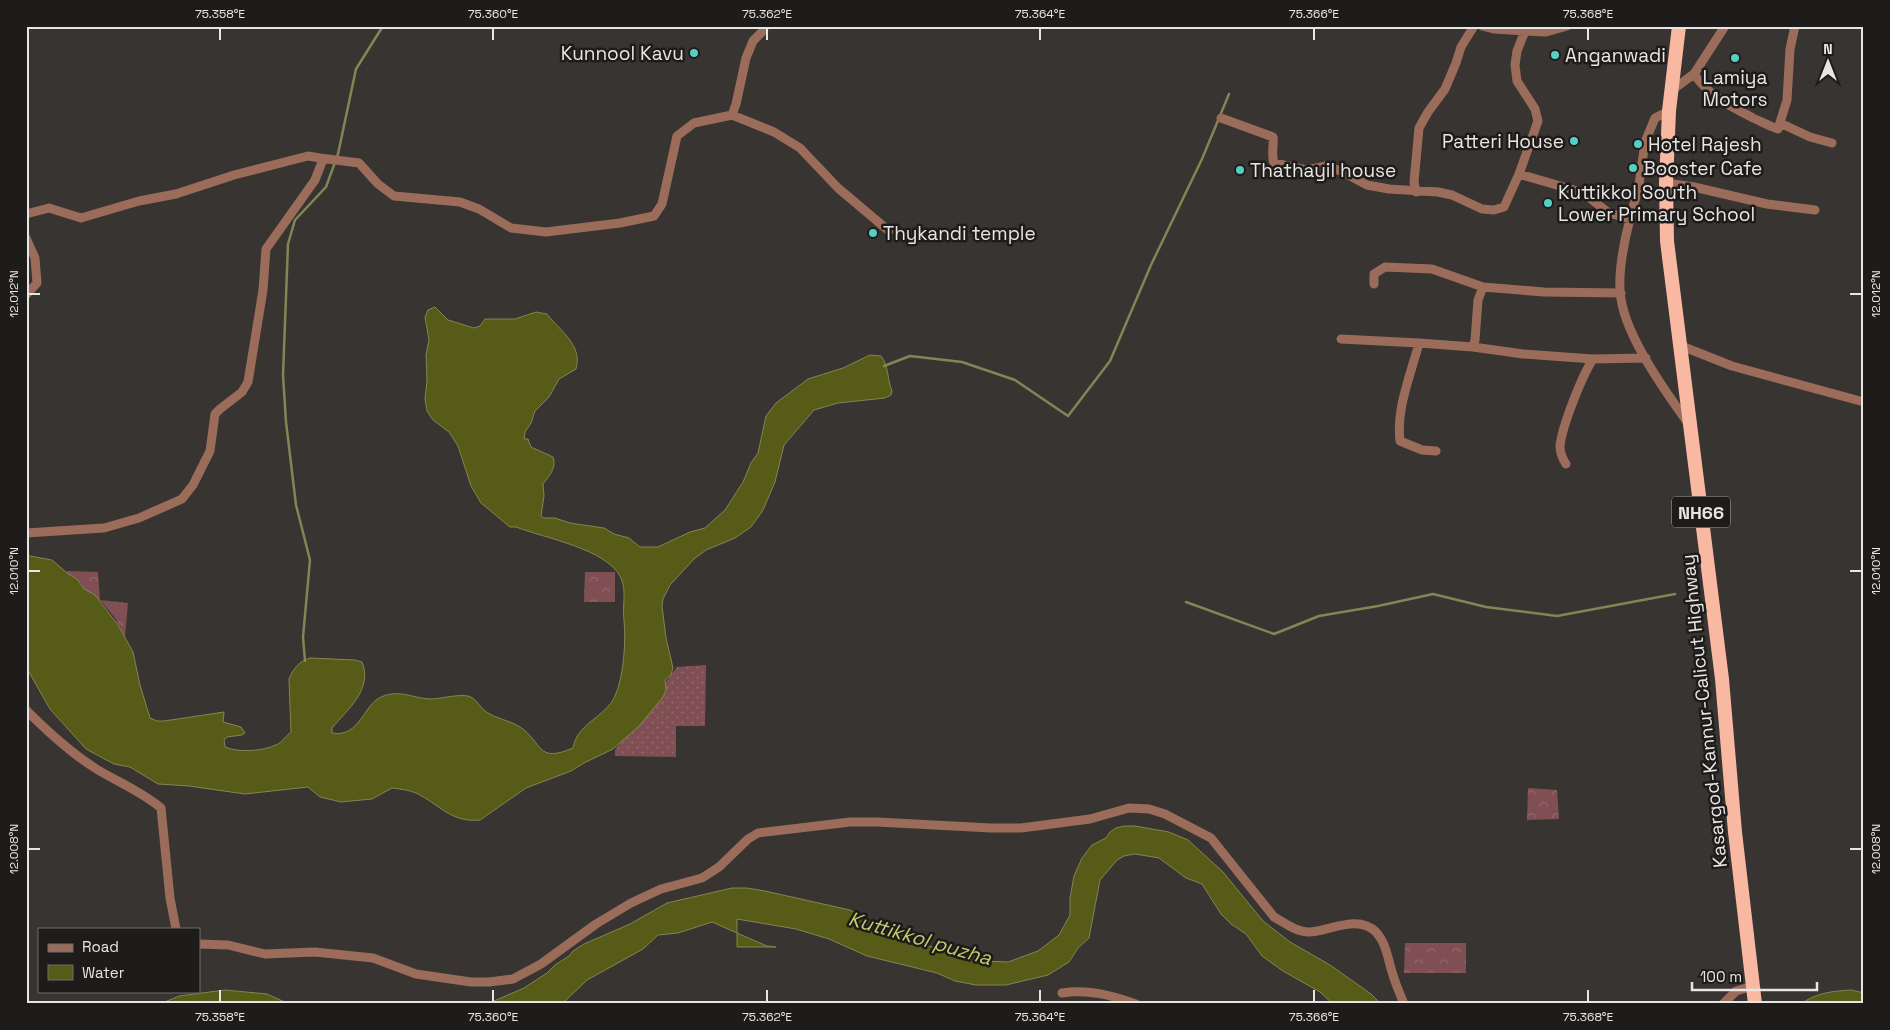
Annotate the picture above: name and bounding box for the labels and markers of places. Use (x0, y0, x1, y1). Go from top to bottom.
place label: Kunnool Kavu (561, 41, 684, 66)
place label: Anganwadi (1565, 43, 1666, 68)
marker: Kunnool Kavu (688, 47, 700, 59)
marker: Anganwadi (1549, 49, 1561, 61)
marker: Lamiya Motors (1729, 52, 1741, 64)
place label: Lamiya Motors (1703, 65, 1767, 112)
place label: Patteri House (1442, 129, 1564, 154)
place label: Hotel Rajesh (1648, 132, 1762, 157)
marker: Patteri House (1568, 135, 1580, 147)
marker: Hotel Rajesh (1632, 138, 1644, 150)
place label: Booster Cafe (1643, 156, 1762, 181)
place label: Thathayil house (1250, 158, 1396, 183)
marker: Booster Cafe (1627, 162, 1639, 174)
marker: Thathayil house (1234, 164, 1246, 176)
place label: Kuttikkol South Lower Primary School (1558, 180, 1755, 227)
marker: Kuttikkol South Lower Primary School (1542, 197, 1554, 209)
place label: Thykandi temple (883, 221, 1036, 246)
marker: Thykandi temple (867, 227, 879, 239)

